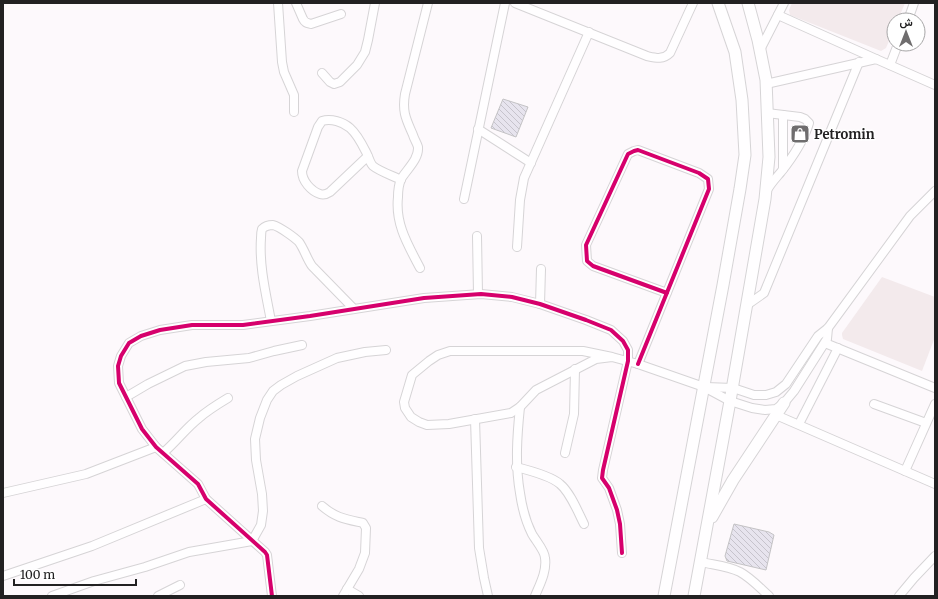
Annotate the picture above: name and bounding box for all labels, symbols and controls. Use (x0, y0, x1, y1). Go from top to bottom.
north arrow (886, 12, 926, 52)
text: ش (899, 15, 913, 29)
shop icon: Petromin (789, 123, 811, 145)
place label: Petromin (814, 126, 875, 143)
scale bar (14, 561, 136, 587)
text: 100 m (20, 567, 55, 582)

